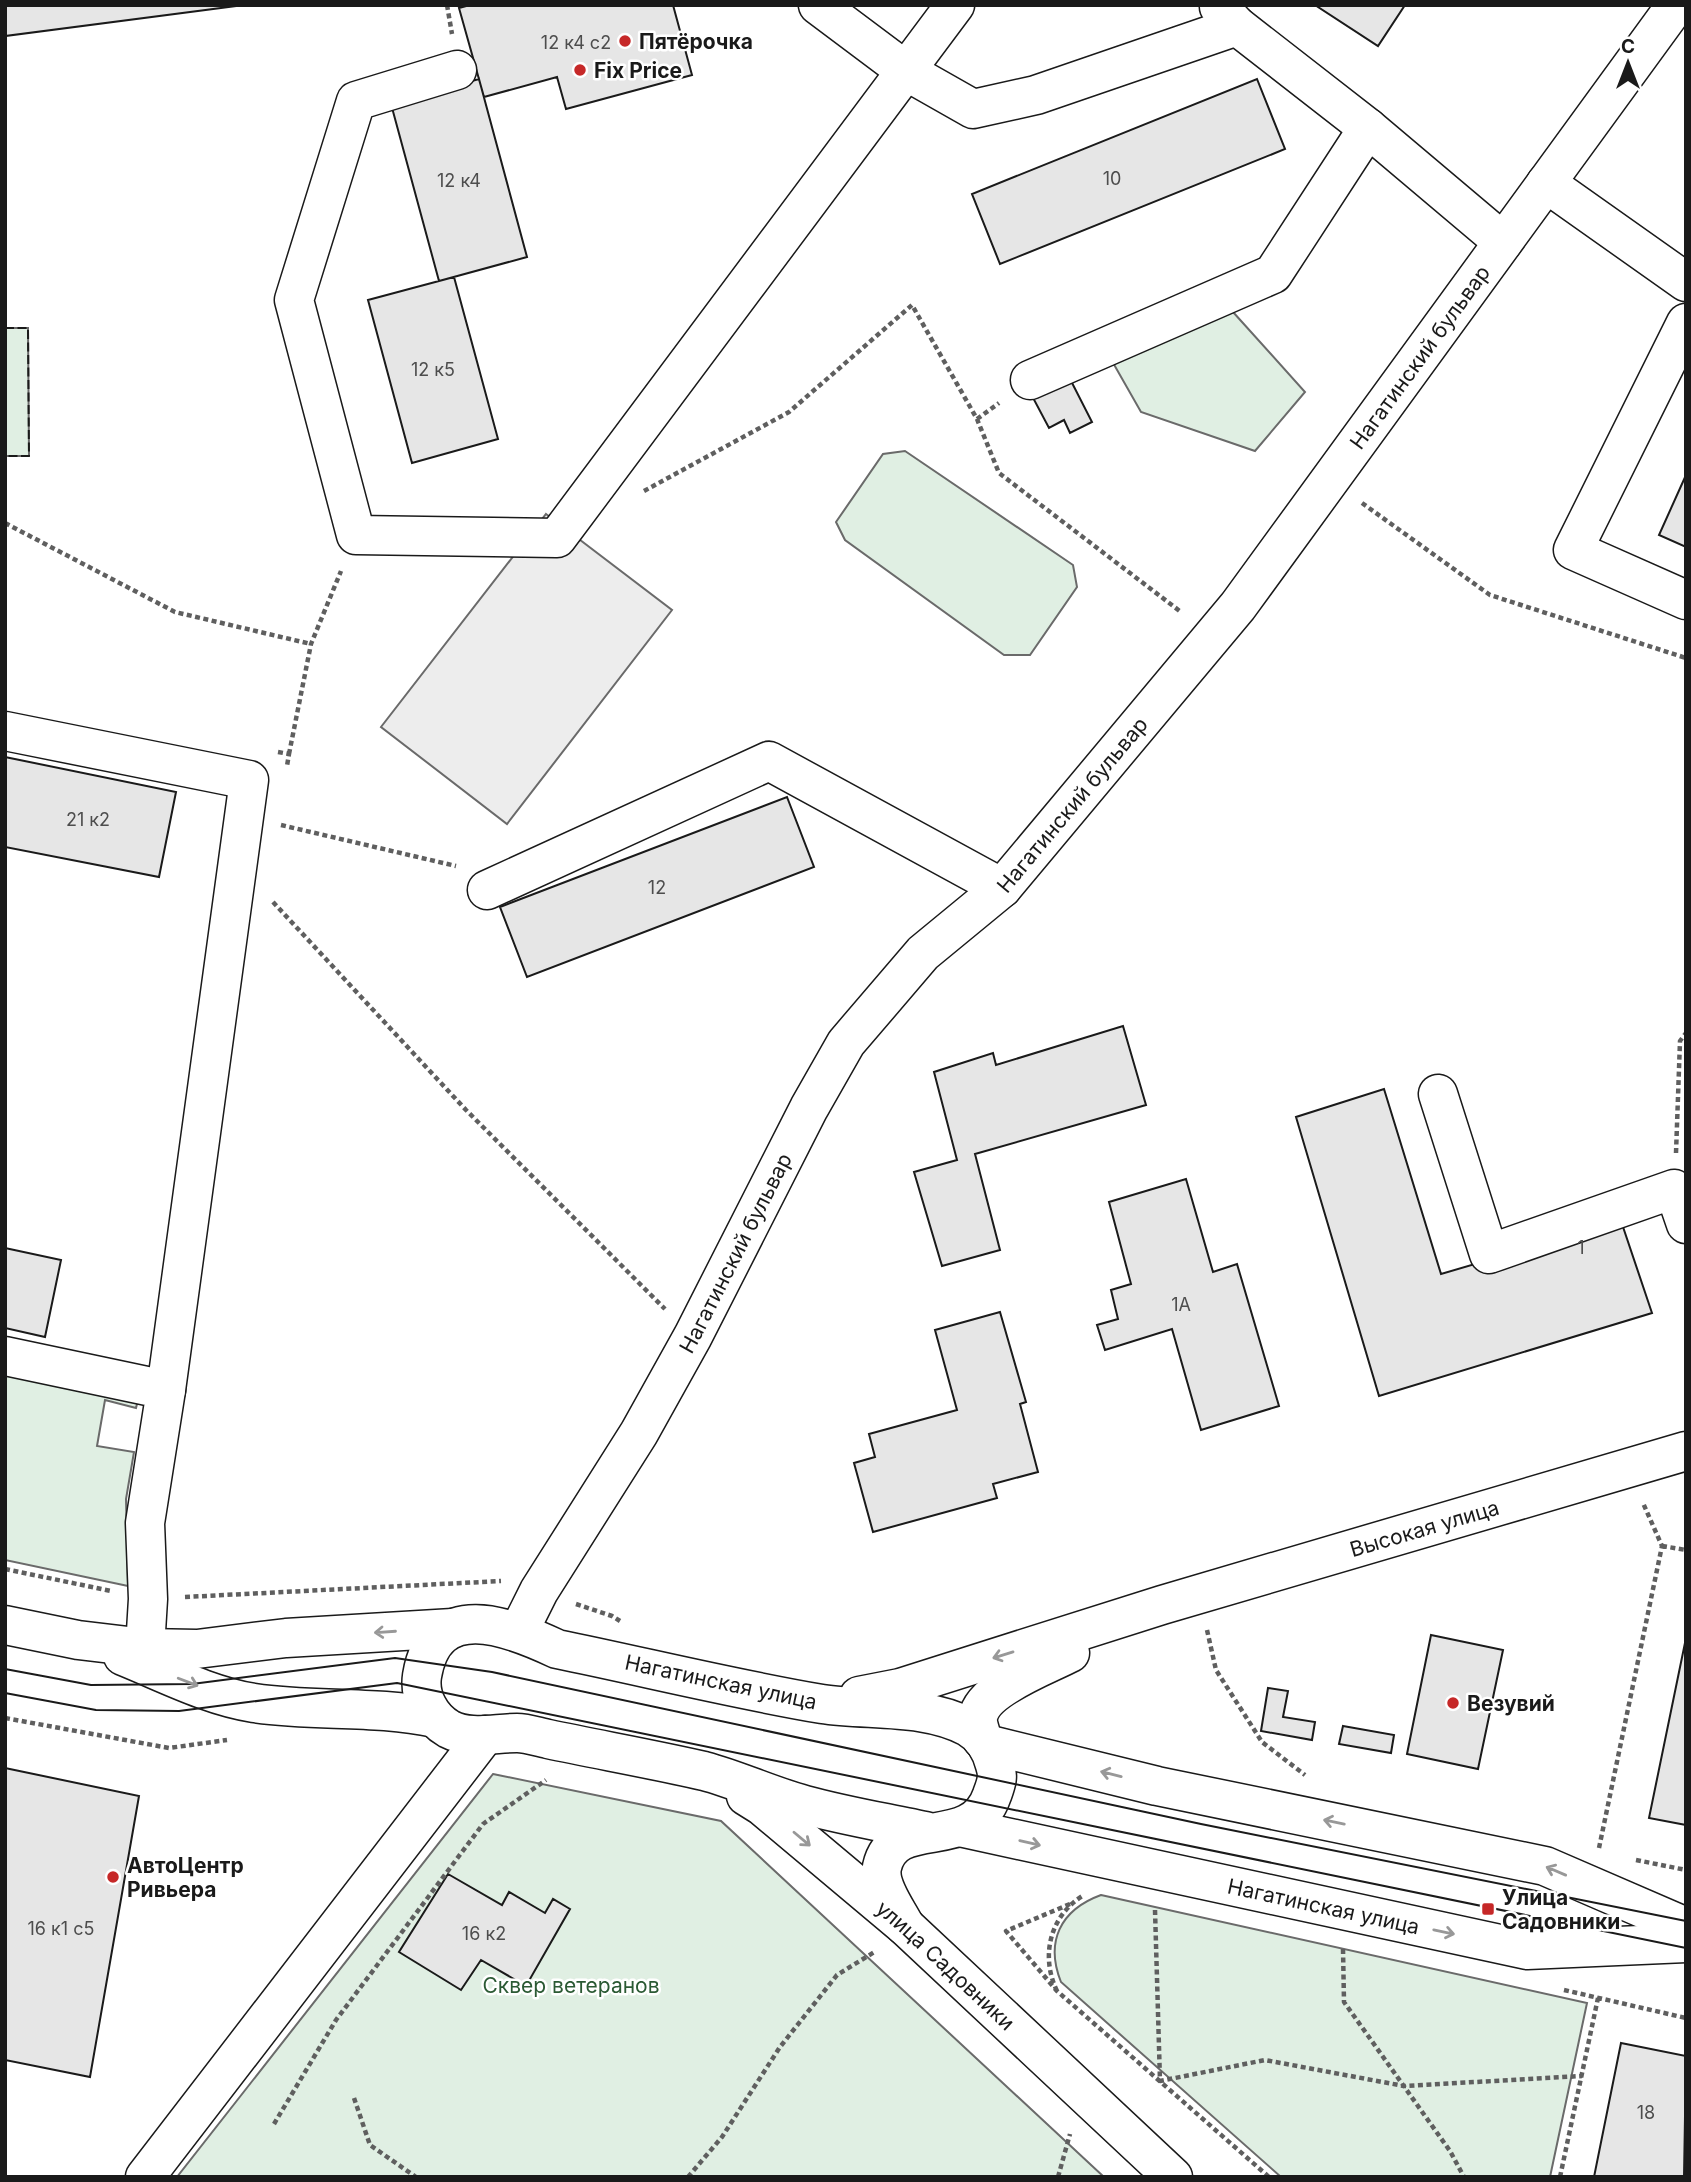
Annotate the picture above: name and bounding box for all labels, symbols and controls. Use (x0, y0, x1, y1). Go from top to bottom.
north arrow (1593, 28, 1663, 98)
place label: Пятёрочка (639, 29, 753, 54)
house number: 12 к4 с2 (541, 32, 611, 53)
marker: Пятёрочка (617, 33, 633, 49)
text: С (1621, 35, 1635, 58)
place label: Fix Price (594, 58, 682, 83)
marker: Fix Price (572, 62, 588, 78)
house number: 10 (1103, 168, 1121, 189)
house number: 12 к4 (437, 170, 481, 191)
street label: Нагатинский бульвар (1344, 260, 1495, 454)
house number: 12 к5 (411, 359, 455, 380)
street label: Нагатинский бульвар (991, 712, 1152, 897)
house number: 21 к2 (66, 809, 110, 830)
house number: 12 (648, 877, 666, 898)
street label: Нагатинский бульвар (674, 1149, 797, 1357)
house number: 1 (1577, 1237, 1585, 1258)
house number: 1А (1171, 1294, 1191, 1315)
street label: Высокая улица (1347, 1494, 1502, 1562)
one-way arrow (374, 1626, 397, 1639)
street label: Нагатинская улица (623, 1649, 819, 1715)
one-way arrow (993, 1650, 1015, 1662)
one-way arrow (176, 1677, 198, 1690)
place label: Везувий (1467, 1691, 1555, 1716)
marker: Везувий (1445, 1695, 1461, 1711)
one-way arrow (1100, 1767, 1123, 1781)
one-way arrow (1323, 1815, 1346, 1829)
one-way arrow (792, 1831, 810, 1847)
one-way arrow (1019, 1837, 1041, 1850)
place label: АвтоЦентр Ривьера (127, 1853, 244, 1902)
one-way arrow (1545, 1864, 1567, 1877)
marker: АвтоЦентр Ривьера (105, 1869, 121, 1885)
street label: Нагатинская улица (1225, 1873, 1422, 1939)
place label: Улица Садовники (1502, 1885, 1620, 1934)
street label: улица Садовники (872, 1895, 1020, 2035)
marker: Улица Садовники (1480, 1901, 1496, 1917)
house number: 16 к1 с5 (28, 1918, 94, 1939)
house number: 16 к2 (462, 1923, 506, 1944)
one-way arrow (1432, 1926, 1455, 1940)
park label: Сквер ветеранов (482, 1973, 660, 1998)
house number: 18 (1637, 2102, 1655, 2123)

